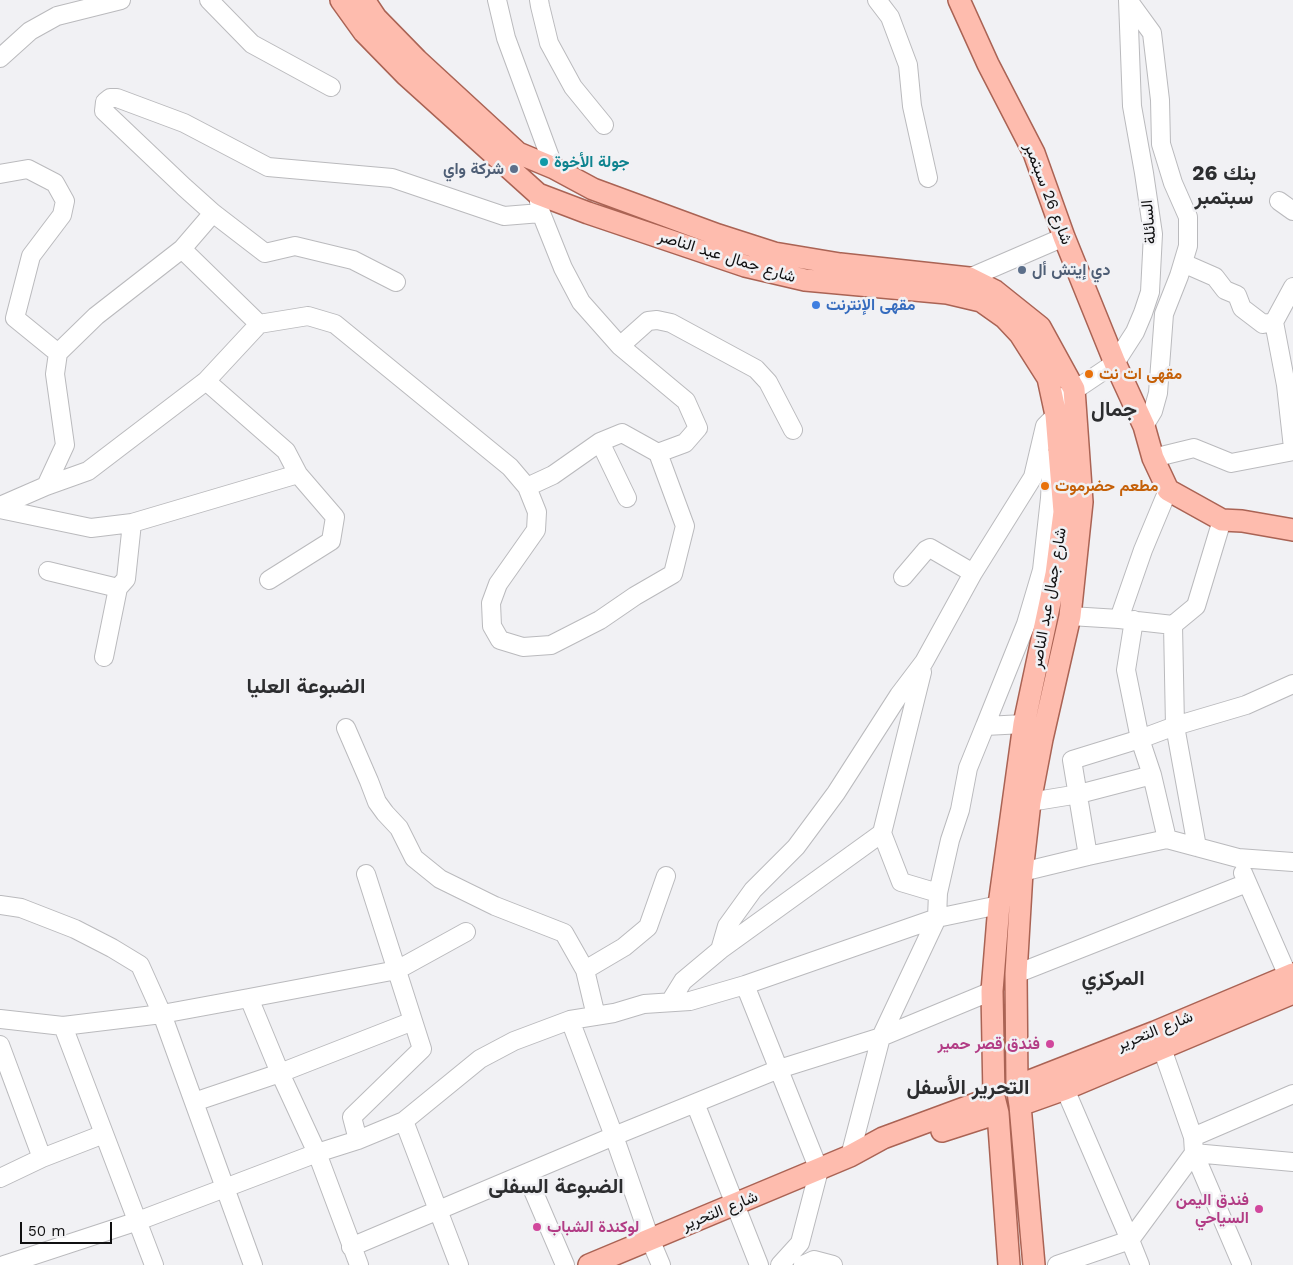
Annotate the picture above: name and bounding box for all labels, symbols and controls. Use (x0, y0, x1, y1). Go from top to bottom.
street label: شارع 26 سبتمبر (1020, 141, 1076, 247)
place label: جولة الأخوة (554, 152, 629, 172)
marker: جولة الأخوة (538, 156, 550, 168)
place label: شركة واي (443, 159, 504, 179)
district label: بنك 26 سبتمبر (1192, 161, 1256, 211)
marker: شركة واي (508, 163, 520, 175)
street label: السائلة (1138, 199, 1160, 245)
street label: شارع جمال عبد الناصر (656, 227, 798, 287)
place label: دي إيتش أل (1032, 260, 1110, 280)
marker: دي إيتش أل (1016, 264, 1028, 276)
place label: مقهى الإنترنت (826, 295, 915, 315)
marker: مقهى الإنترنت (810, 299, 822, 311)
place label: مقهى ات نت (1099, 364, 1182, 384)
marker: مقهى ات نت (1083, 368, 1095, 380)
district label: جمال (1091, 397, 1137, 423)
place label: مطعم حضرموت (1055, 476, 1158, 496)
marker: مطعم حضرموت (1039, 480, 1051, 492)
street label: شارع جمال عبد الناصر (1027, 526, 1071, 670)
district label: الضبوعة العليا (247, 674, 365, 700)
district label: المركزي (1081, 966, 1145, 992)
street label: شارع التحرير (1114, 1007, 1196, 1055)
place label: فندق قصر حمير (938, 1034, 1040, 1054)
marker: فندق قصر حمير (1044, 1038, 1056, 1050)
district label: التحرير الأسفل (906, 1075, 1030, 1101)
district label: الضبوعة السفلى (488, 1174, 624, 1200)
street label: شارع التحرير (679, 1187, 761, 1235)
place label: فندق اليمن السياحي (1176, 1190, 1249, 1228)
marker: فندق اليمن السياحي (1253, 1203, 1265, 1215)
scale bar (22, 1212, 115, 1244)
place label: لوكندة الشباب (547, 1217, 639, 1237)
marker: لوكندة الشباب (531, 1221, 543, 1233)
text: 50 m (28, 1222, 65, 1240)

